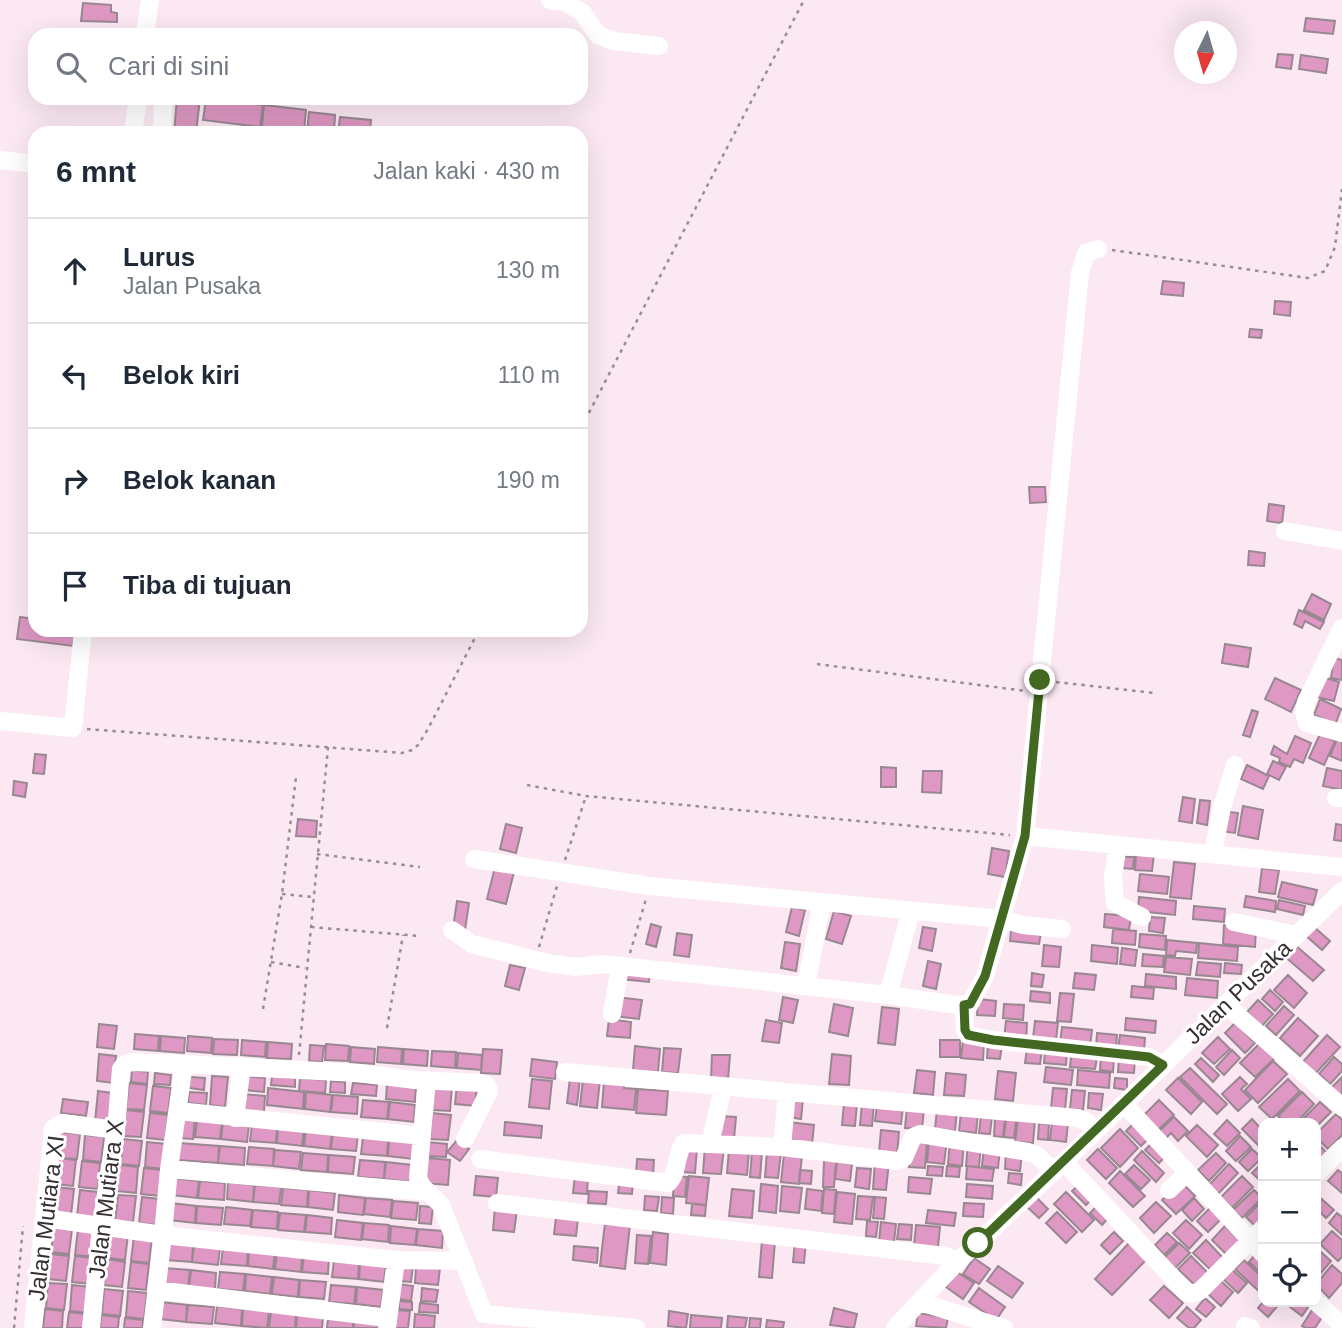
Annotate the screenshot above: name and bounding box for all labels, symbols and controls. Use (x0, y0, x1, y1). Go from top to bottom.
north arrow (1174, 21, 1237, 84)
search box (28, 28, 588, 105)
icon: search (52, 48, 90, 86)
text: Cari di sini (108, 51, 229, 81)
text: 6 mnt (56, 155, 136, 188)
text: Jalan kaki · 430 m (373, 158, 560, 184)
text: Lurus (123, 242, 195, 272)
icon: ahead (56, 252, 94, 290)
text: 130 m (496, 257, 560, 283)
text: Jalan Pusaka (123, 273, 261, 299)
icon: left (56, 357, 94, 395)
text: Belok kiri (123, 360, 240, 390)
text: 110 m (498, 362, 560, 388)
icon: right (56, 462, 94, 500)
text: Belok kanan (123, 465, 276, 495)
text: 190 m (496, 467, 560, 493)
icon: arrive (56, 567, 94, 605)
text: Tiba di tujuan (123, 570, 292, 600)
route end (1024, 664, 1055, 695)
street label: Jalan Pusaka (1179, 935, 1297, 1049)
street label: Jalan Mutiara X (83, 1118, 129, 1280)
map controls (1258, 1118, 1321, 1307)
button: + (1258, 1118, 1321, 1181)
street label: Jalan Mutiara XI (23, 1134, 69, 1302)
button: − (1258, 1181, 1321, 1244)
route start (962, 1227, 993, 1258)
button: locate (1258, 1244, 1321, 1307)

